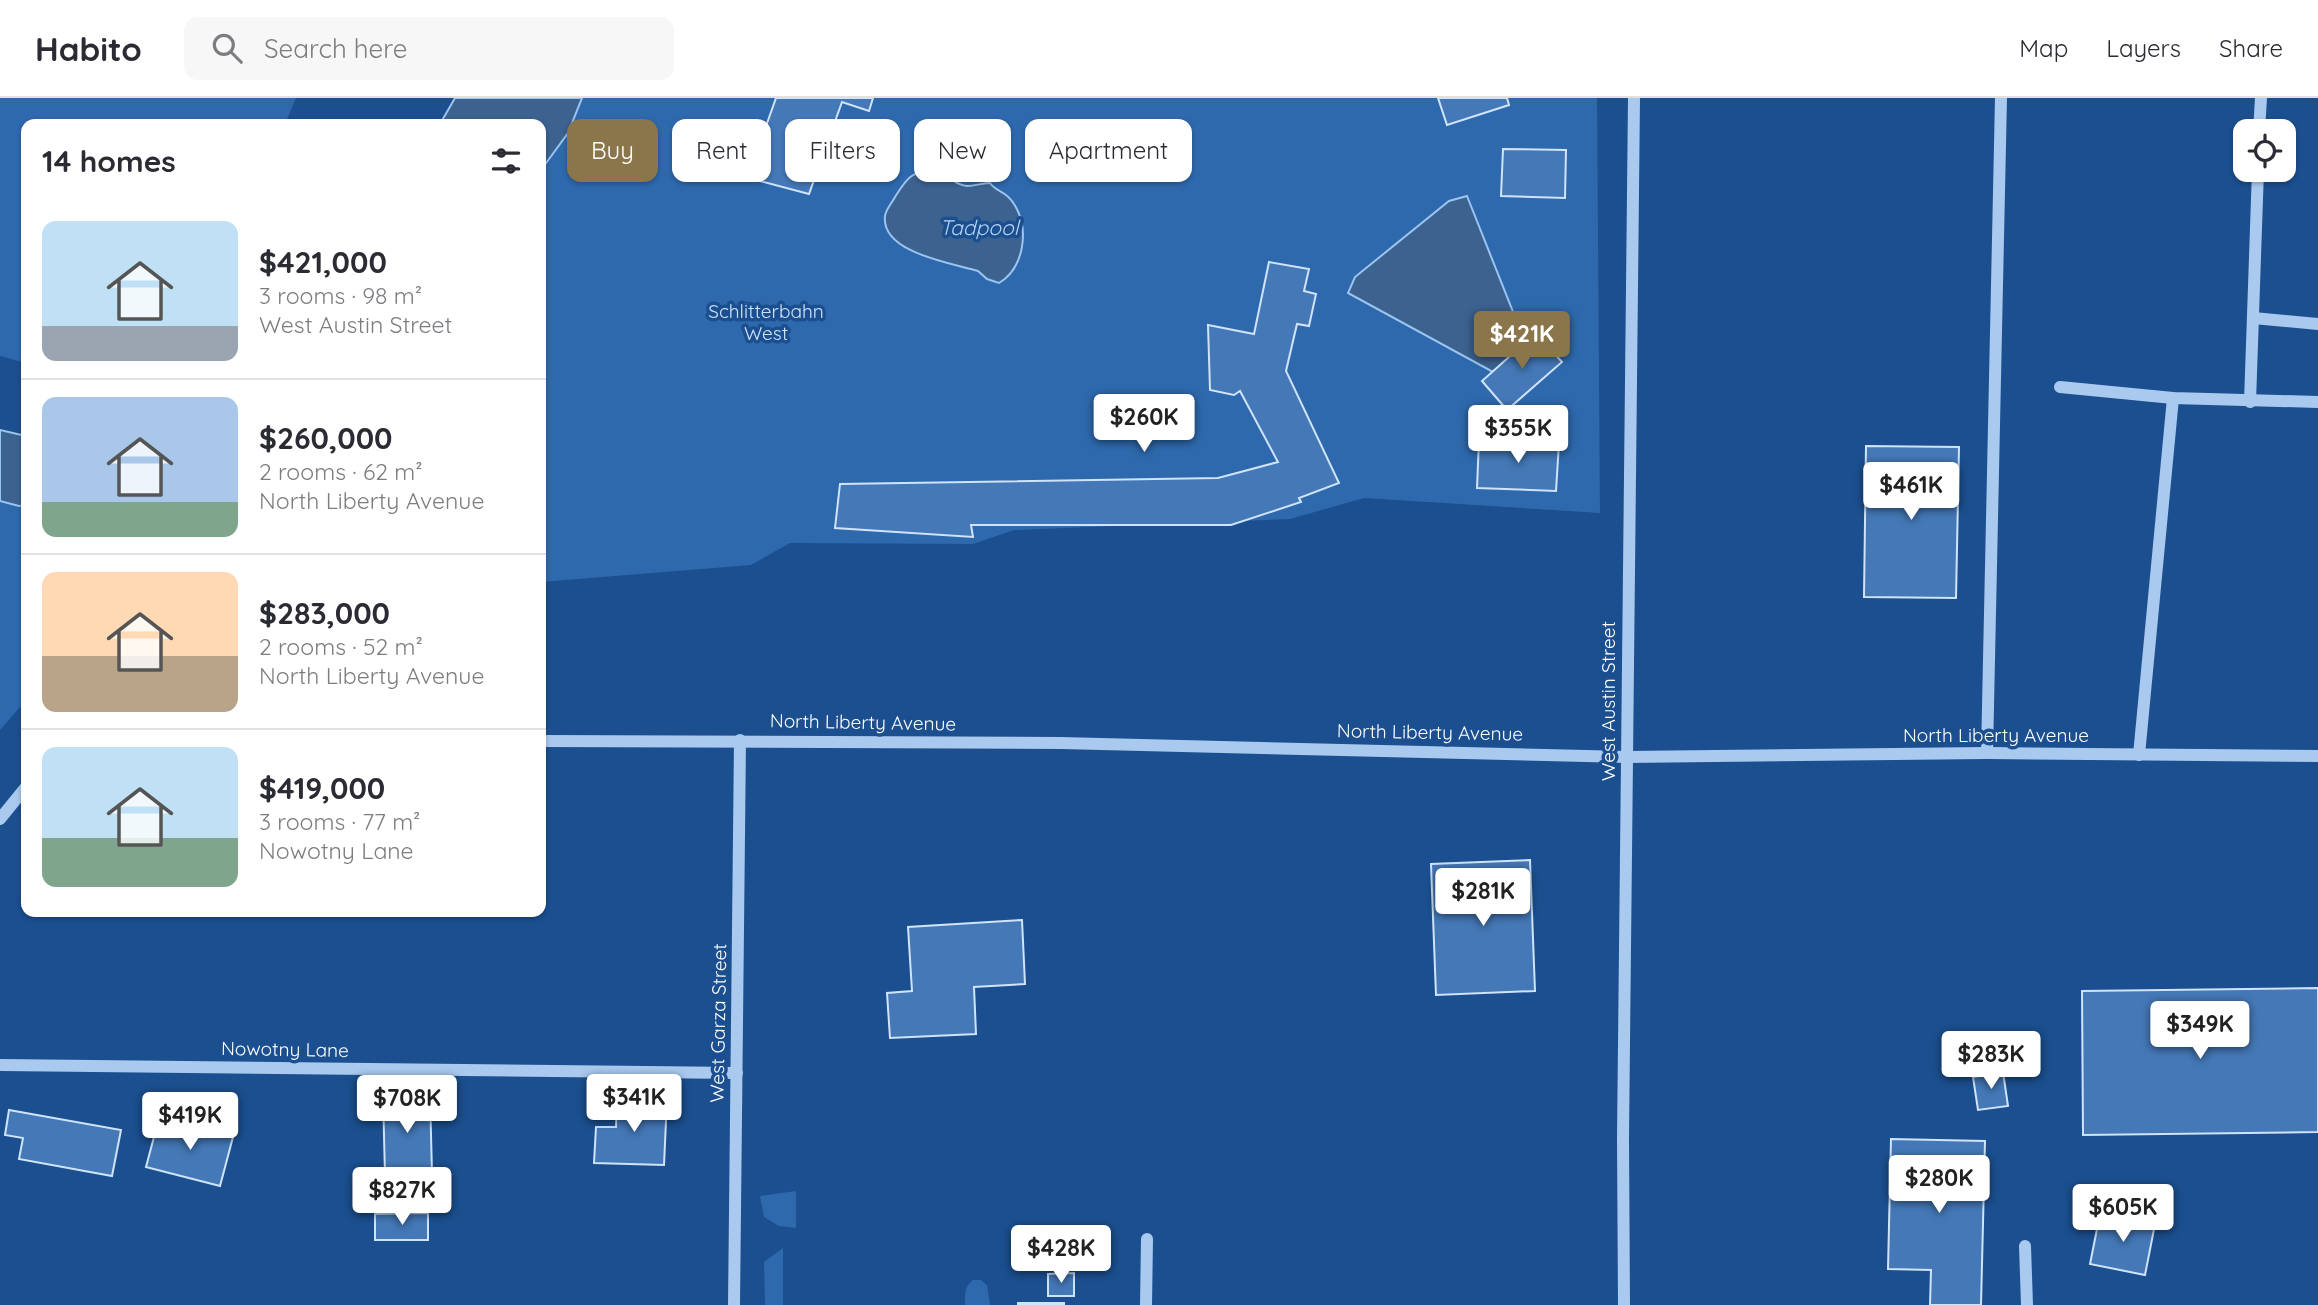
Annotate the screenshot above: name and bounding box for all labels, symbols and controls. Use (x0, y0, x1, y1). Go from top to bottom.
search box (184, 17, 674, 80)
text: Habito (35, 28, 142, 69)
icon: search (208, 29, 246, 67)
text: Search here (264, 32, 407, 65)
text: Map (2019, 33, 2068, 63)
text: Layers (2106, 33, 2181, 63)
text: Share (2219, 33, 2283, 63)
chip: Buy (567, 119, 658, 182)
chip: Rent (672, 119, 771, 182)
chip: Filters (785, 119, 900, 182)
chip: New (914, 119, 1011, 182)
chip: Apartment (1025, 119, 1192, 182)
map controls (2233, 119, 2296, 182)
button: locate (2233, 119, 2296, 182)
text: 14 homes (42, 142, 176, 180)
icon: filters (487, 142, 525, 180)
water label: Tadpool (940, 214, 1021, 240)
text: $421,000 (259, 243, 387, 281)
icon: home (98, 249, 182, 333)
text: 3 rooms · 98 m² (259, 281, 422, 310)
park label: Schlitterbahn West (708, 299, 824, 345)
text: West Austin Street (259, 310, 452, 339)
pin: $421K (1473, 312, 1571, 371)
text: $421K (1490, 319, 1554, 348)
pin: $260K (1095, 394, 1193, 454)
text: $260K (1110, 402, 1178, 431)
pin: $355K (1469, 406, 1567, 465)
text: $355K (1484, 413, 1552, 442)
text: $260,000 (259, 419, 393, 457)
icon: home (98, 425, 182, 509)
text: 2 rooms · 62 m² (259, 457, 423, 486)
pin: $461K (1862, 462, 1960, 522)
text: $461K (1879, 470, 1943, 499)
text: North Liberty Avenue (259, 486, 484, 515)
text: $283,000 (259, 594, 390, 632)
icon: home (98, 600, 182, 684)
street label: West Austin Street (1596, 621, 1620, 781)
text: 2 rooms · 52 m² (259, 632, 423, 661)
text: North Liberty Avenue (259, 661, 484, 690)
street label: North Liberty Avenue (770, 708, 956, 736)
street label: North Liberty Avenue (1337, 718, 1523, 746)
street label: North Liberty Avenue (1903, 723, 2089, 747)
text: $419,000 (259, 769, 385, 807)
icon: home (98, 775, 182, 859)
text: 3 rooms · 77 m² (259, 807, 420, 836)
text: Nowotny Lane (259, 836, 414, 865)
pin: $281K (1434, 868, 1532, 928)
text: $281K (1451, 876, 1515, 905)
street label: West Garza Street (705, 943, 731, 1103)
pin: $349K (2151, 1002, 2249, 1061)
text: $349K (2166, 1009, 2234, 1038)
pin: $283K (1942, 1032, 2040, 1091)
street label: Nowotny Lane (221, 1036, 349, 1062)
text: $283K (1958, 1039, 2024, 1068)
pin: $341K (585, 1074, 683, 1134)
pin: $708K (358, 1076, 456, 1135)
text: $341K (603, 1082, 665, 1111)
text: $708K (373, 1083, 441, 1112)
pin: $419K (141, 1093, 239, 1152)
text: $419K (158, 1100, 222, 1129)
pin: $280K (1890, 1156, 1988, 1215)
text: $280K (1905, 1163, 1973, 1192)
pin: $827K (353, 1168, 451, 1227)
text: $827K (368, 1175, 436, 1204)
pin: $605K (2074, 1184, 2172, 1244)
text: $605K (2089, 1192, 2157, 1221)
pin: $428K (1012, 1226, 1110, 1285)
text: $428K (1027, 1233, 1095, 1262)

